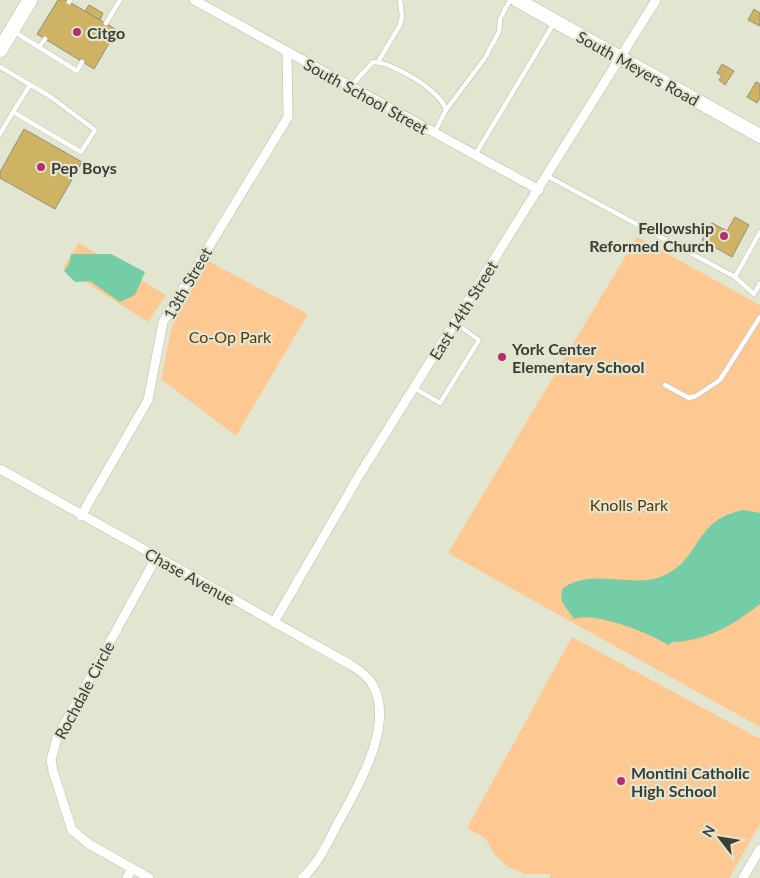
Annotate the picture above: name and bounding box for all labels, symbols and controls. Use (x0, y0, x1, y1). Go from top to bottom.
place label: Citgo (87, 23, 125, 42)
marker: Citgo (71, 26, 83, 38)
street label: South Meyers Road (573, 26, 703, 110)
street label: South School Street (301, 54, 431, 138)
place label: Pep Boys (51, 158, 117, 177)
marker: Pep Boys (35, 161, 47, 173)
place label: Fellowship Reformed Church (589, 218, 714, 255)
marker: Fellowship Reformed Church (718, 230, 730, 242)
street label: 13th Street (159, 244, 215, 322)
street label: East 14th Street (425, 257, 501, 363)
park label: Co-Op Park (189, 327, 272, 346)
place label: York Center Elementary School (511, 339, 644, 376)
marker: York Center Elementary School (496, 351, 508, 363)
park label: Knolls Park (590, 495, 669, 514)
street label: Chase Avenue (142, 544, 238, 608)
street label: Rochdale Circle (50, 638, 118, 742)
place label: Montini Catholic High School (631, 763, 750, 800)
marker: Montini Catholic High School (615, 775, 627, 787)
north arrow (695, 813, 745, 863)
text: N (698, 822, 718, 840)

